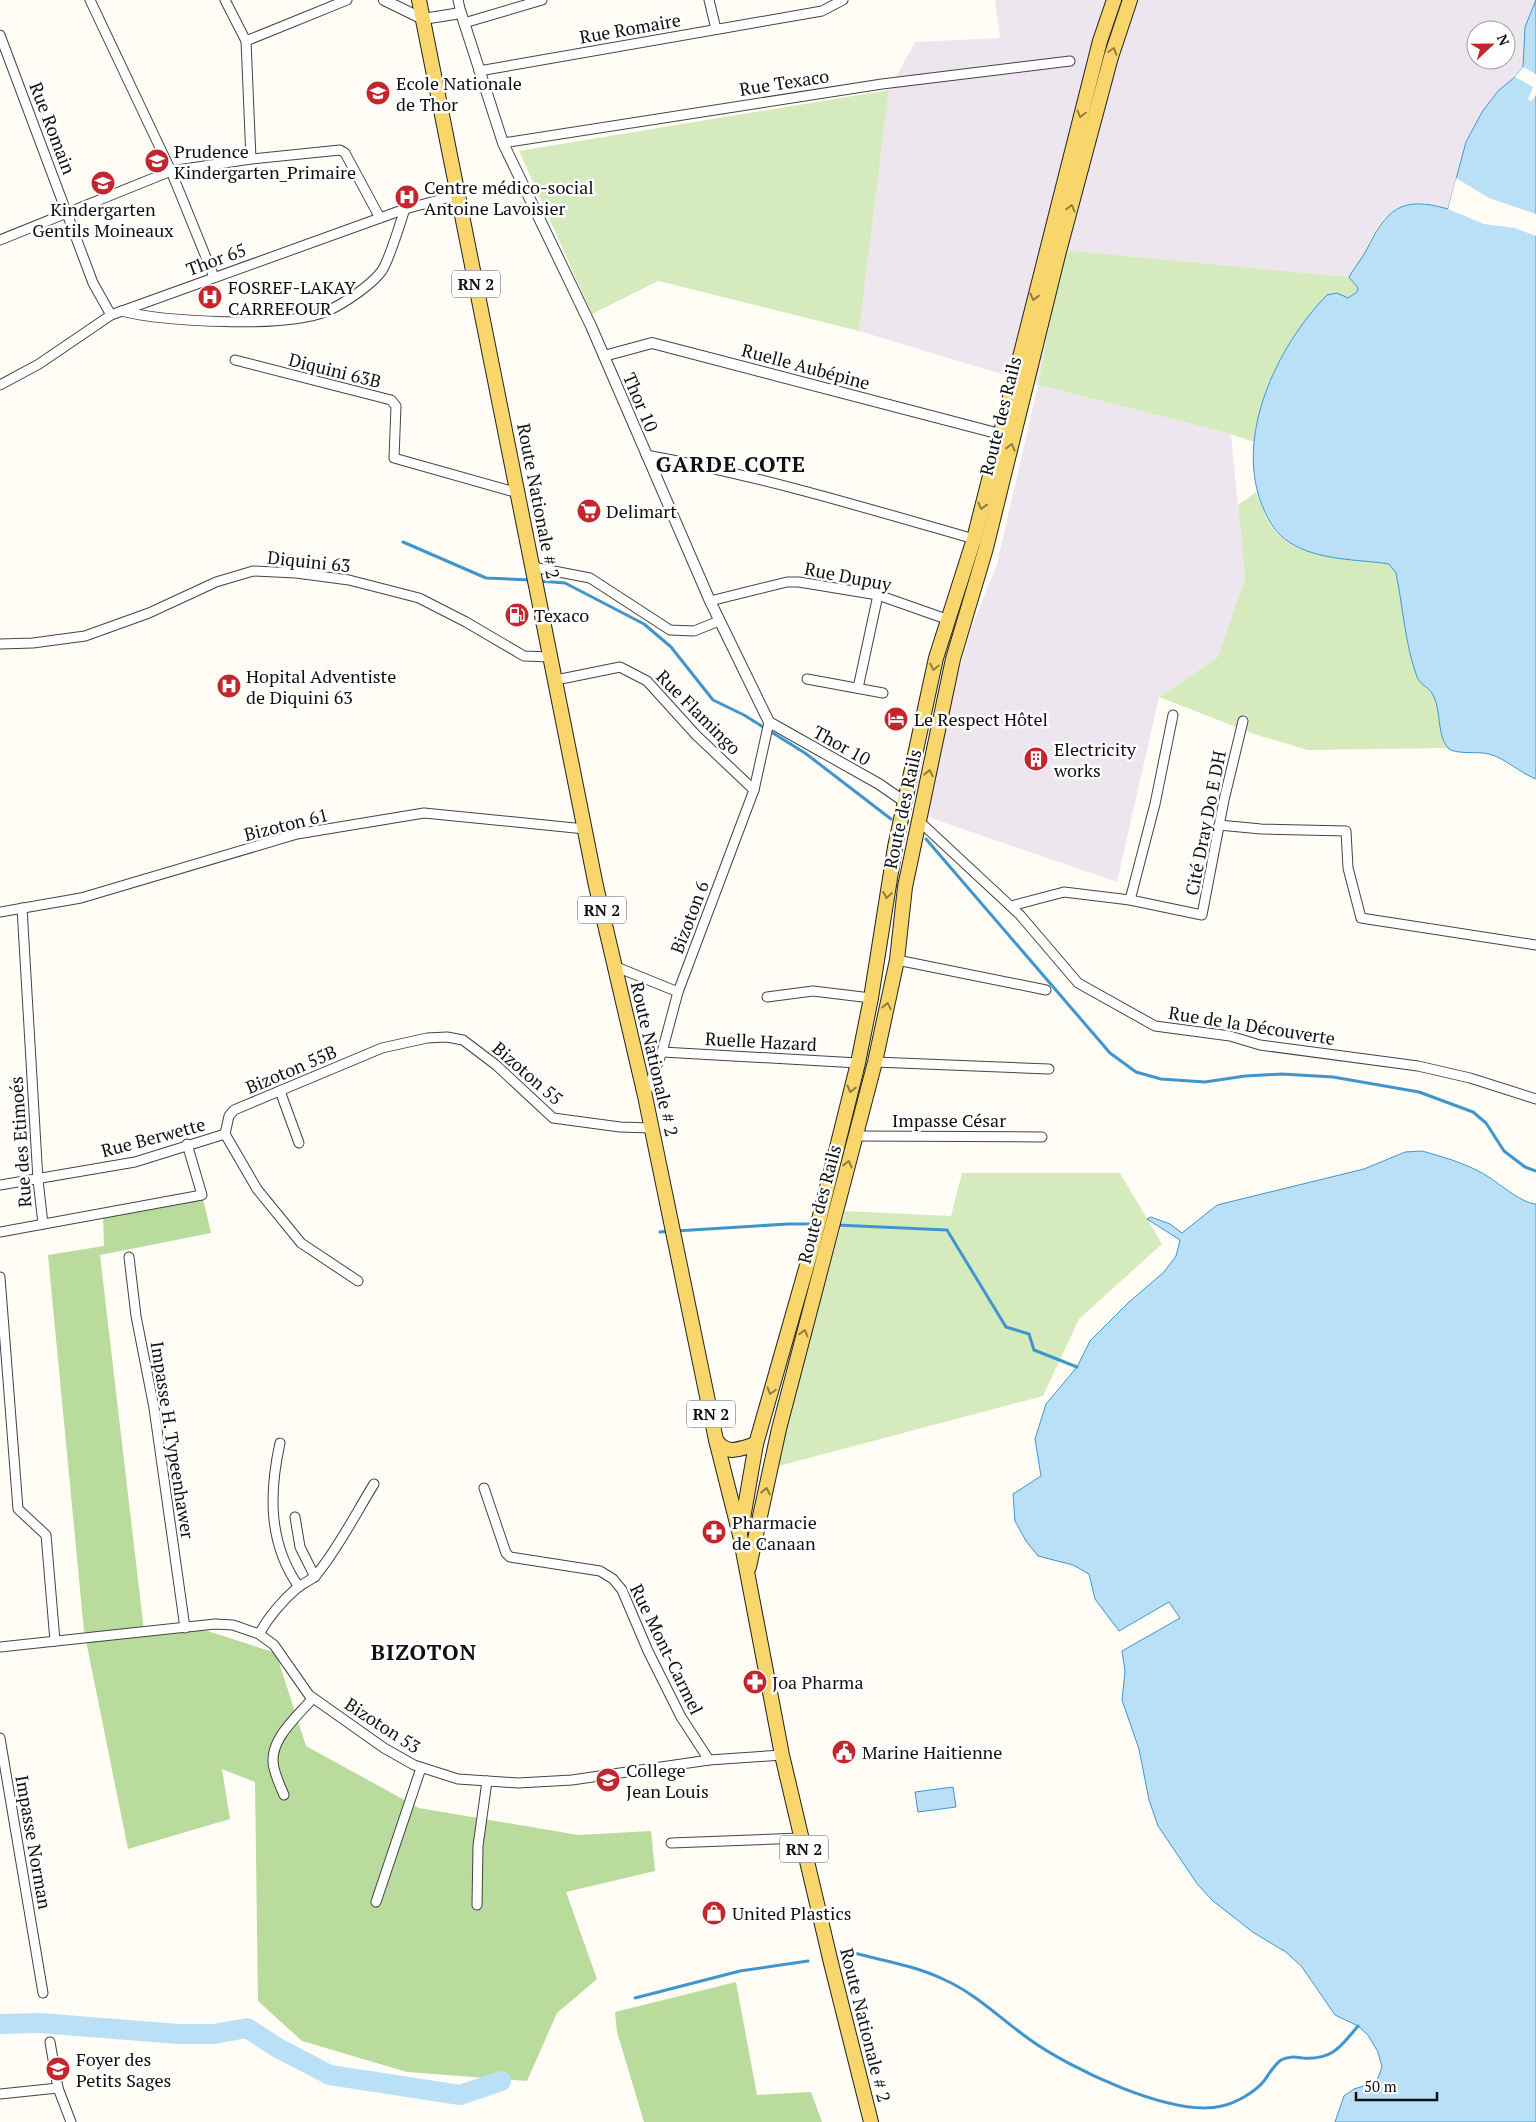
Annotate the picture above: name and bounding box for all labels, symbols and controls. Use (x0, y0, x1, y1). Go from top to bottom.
street label: Rue Romaire (578, 7, 682, 49)
north arrow (1466, 20, 1516, 70)
text: N (1493, 31, 1514, 49)
one-way arrow (1107, 48, 1117, 56)
street label: Rue Texaco (737, 63, 831, 101)
place label: Ecole Nationale de Thor (396, 71, 522, 116)
street label: Rue Romain (24, 78, 82, 178)
school or university icon: Ecole Nationale de Thor (365, 80, 391, 106)
one-way arrow (1077, 110, 1087, 118)
place label: Prudence Kindergarten_Primaire (174, 139, 356, 184)
school or university icon: Prudence Kindergarten_Primaire (144, 148, 170, 174)
school or university icon: Kindergarten Gentils Moineaux (90, 170, 116, 196)
place label: Centre médico-social Antoine Lavoisier (424, 175, 594, 220)
hospital icon: Centre médico-social Antoine Lavoisier (394, 184, 420, 210)
place label: Kindergarten Gentils Moineaux (32, 197, 174, 242)
one-way arrow (1065, 205, 1075, 213)
street label: Thor 65 (183, 237, 249, 281)
road number: RN 2 (452, 270, 500, 298)
place label: FOSREF-LAKAY CARREFOUR (228, 275, 356, 320)
hospital icon: FOSREF-LAKAY CARREFOUR (197, 284, 223, 310)
one-way arrow (1029, 293, 1040, 302)
street label: Ruelle Aubépine (739, 337, 873, 395)
street label: Diquini 63B (286, 347, 384, 393)
street label: Route des Rails (974, 354, 1026, 478)
street label: Thor 10 (618, 369, 664, 435)
street label: Route Nationale # 2 (512, 421, 566, 581)
one-way arrow (1005, 442, 1016, 451)
district label: GARDE COTE (656, 449, 806, 478)
supermarket icon: Delimart (576, 498, 602, 524)
place label: Delimart (606, 499, 677, 523)
one-way arrow (977, 502, 988, 511)
street label: Diquini 63 (266, 545, 352, 577)
street label: Rue Dupuy (803, 556, 894, 596)
fuel station icon: Texaco (504, 602, 530, 628)
place label: Texaco (534, 603, 589, 627)
one-way arrow (929, 662, 940, 671)
place label: Hopital Adventiste de Diquini 63 (246, 664, 396, 709)
street label: Rue Flamingo (651, 664, 747, 760)
hospital icon: Hopital Adventiste de Diquini 63 (216, 673, 242, 699)
hotel icon: Le Respect Hôtel (883, 706, 909, 732)
place label: Le Respect Hôtel (914, 707, 1048, 731)
street label: Thor 10 (809, 719, 875, 771)
place label: Electricity works (1053, 737, 1137, 782)
building icon: Electricity works (1023, 746, 1049, 772)
street label: Route des Rails (878, 747, 926, 871)
street label: Cité Dray Do E DH (1179, 749, 1231, 897)
one-way arrow (923, 769, 934, 777)
street label: Bizoton 61 (242, 802, 330, 846)
street label: Bizoton 6 (664, 877, 714, 957)
one-way arrow (882, 892, 893, 900)
road number: RN 2 (578, 896, 626, 924)
street label: Route Nationale # 2 (626, 979, 684, 1139)
street label: Rue de la Découverte (1167, 1000, 1337, 1050)
one-way arrow (881, 1002, 892, 1011)
street label: Ruelle Hazard (704, 1026, 818, 1056)
street label: Bizoton 55 (488, 1036, 568, 1110)
street label: Bizoton 55B (242, 1039, 340, 1099)
street label: Rue des Etimoés (3, 1076, 37, 1208)
one-way arrow (846, 1085, 857, 1094)
street label: Impasse César (892, 1108, 1006, 1132)
street label: Rue Berwette (98, 1112, 208, 1162)
street label: Route des Rails (792, 1142, 846, 1266)
one-way arrow (843, 1161, 853, 1169)
one-way arrow (798, 1329, 809, 1338)
street label: Impasse H. Typeenhawer (146, 1340, 200, 1541)
one-way arrow (767, 1387, 777, 1395)
road number: RN 2 (687, 1400, 735, 1428)
one-way arrow (760, 1487, 770, 1496)
place label: Pharmacie de Canaan (732, 1510, 817, 1555)
pharmacy icon: Pharmacie de Canaan (701, 1519, 727, 1545)
street label: Rue Mont-Carmel (625, 1580, 709, 1718)
district label: BIZOTON (371, 1637, 477, 1666)
pharmacy icon: Joa Pharma (742, 1669, 768, 1695)
place label: Joa Pharma (772, 1670, 863, 1694)
street label: Bizoton 53 (341, 1692, 425, 1758)
public building icon: Marine Haitienne (831, 1739, 857, 1765)
place label: Marine Haitienne (862, 1740, 1002, 1764)
place label: College Jean Louis (626, 1758, 709, 1803)
school or university icon: College Jean Louis (595, 1767, 621, 1793)
street label: Impasse Norman (10, 1773, 58, 1911)
road number: RN 2 (780, 1836, 828, 1862)
shop icon: United Plastics (701, 1900, 727, 1926)
place label: United Plastics (732, 1901, 852, 1925)
street label: Route Nationale # 2 (835, 1945, 897, 2105)
place label: Foyer des Petits Sages (76, 2047, 171, 2092)
school or university icon: Foyer des Petits Sages (45, 2056, 71, 2082)
scale bar (1356, 2070, 1437, 2102)
text: 50 m (1364, 2076, 1397, 2096)

